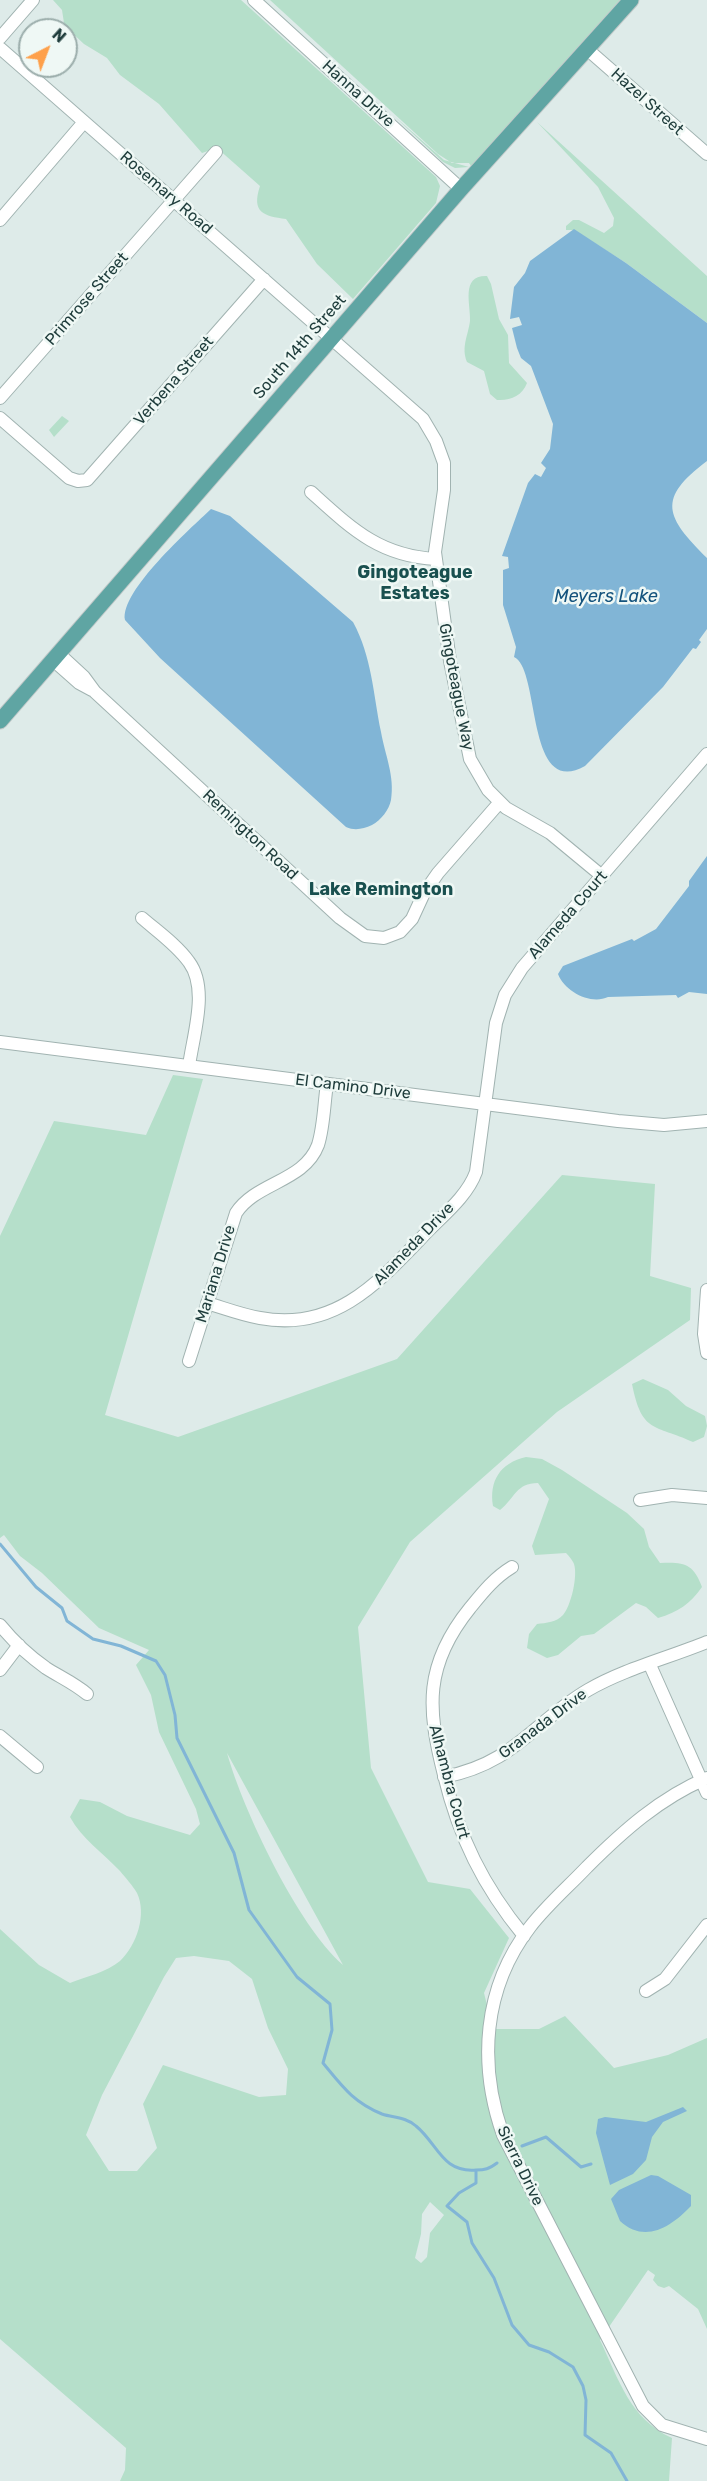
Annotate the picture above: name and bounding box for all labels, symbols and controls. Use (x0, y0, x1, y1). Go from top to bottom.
north arrow (18, 18, 78, 78)
text: N (48, 25, 70, 47)
street label: Hanna Drive (318, 56, 398, 132)
street label: Hazel Street (607, 64, 687, 140)
street label: Rosemary Road (116, 148, 216, 238)
street label: Primrose Street (41, 249, 133, 349)
street label: South 14th Street (250, 291, 350, 403)
street label: Verbena Street (130, 332, 218, 430)
district label: Gingoteague Estates (357, 562, 473, 604)
water label: Meyers Lake (554, 586, 658, 608)
street label: Gingoteague Way (434, 622, 478, 752)
street label: Remington Road (198, 786, 302, 884)
street label: Alameda Court (524, 867, 612, 963)
district label: Lake Remington (309, 879, 453, 901)
street label: El Camino Drive (294, 1070, 412, 1104)
street label: Alameda Drive (370, 1199, 458, 1289)
street label: Mariana Drive (192, 1223, 240, 1325)
street label: Granada Drive (495, 1685, 591, 1763)
street label: Alhambra Court (425, 1723, 473, 1841)
street label: Sierra Drive (493, 2123, 547, 2209)

